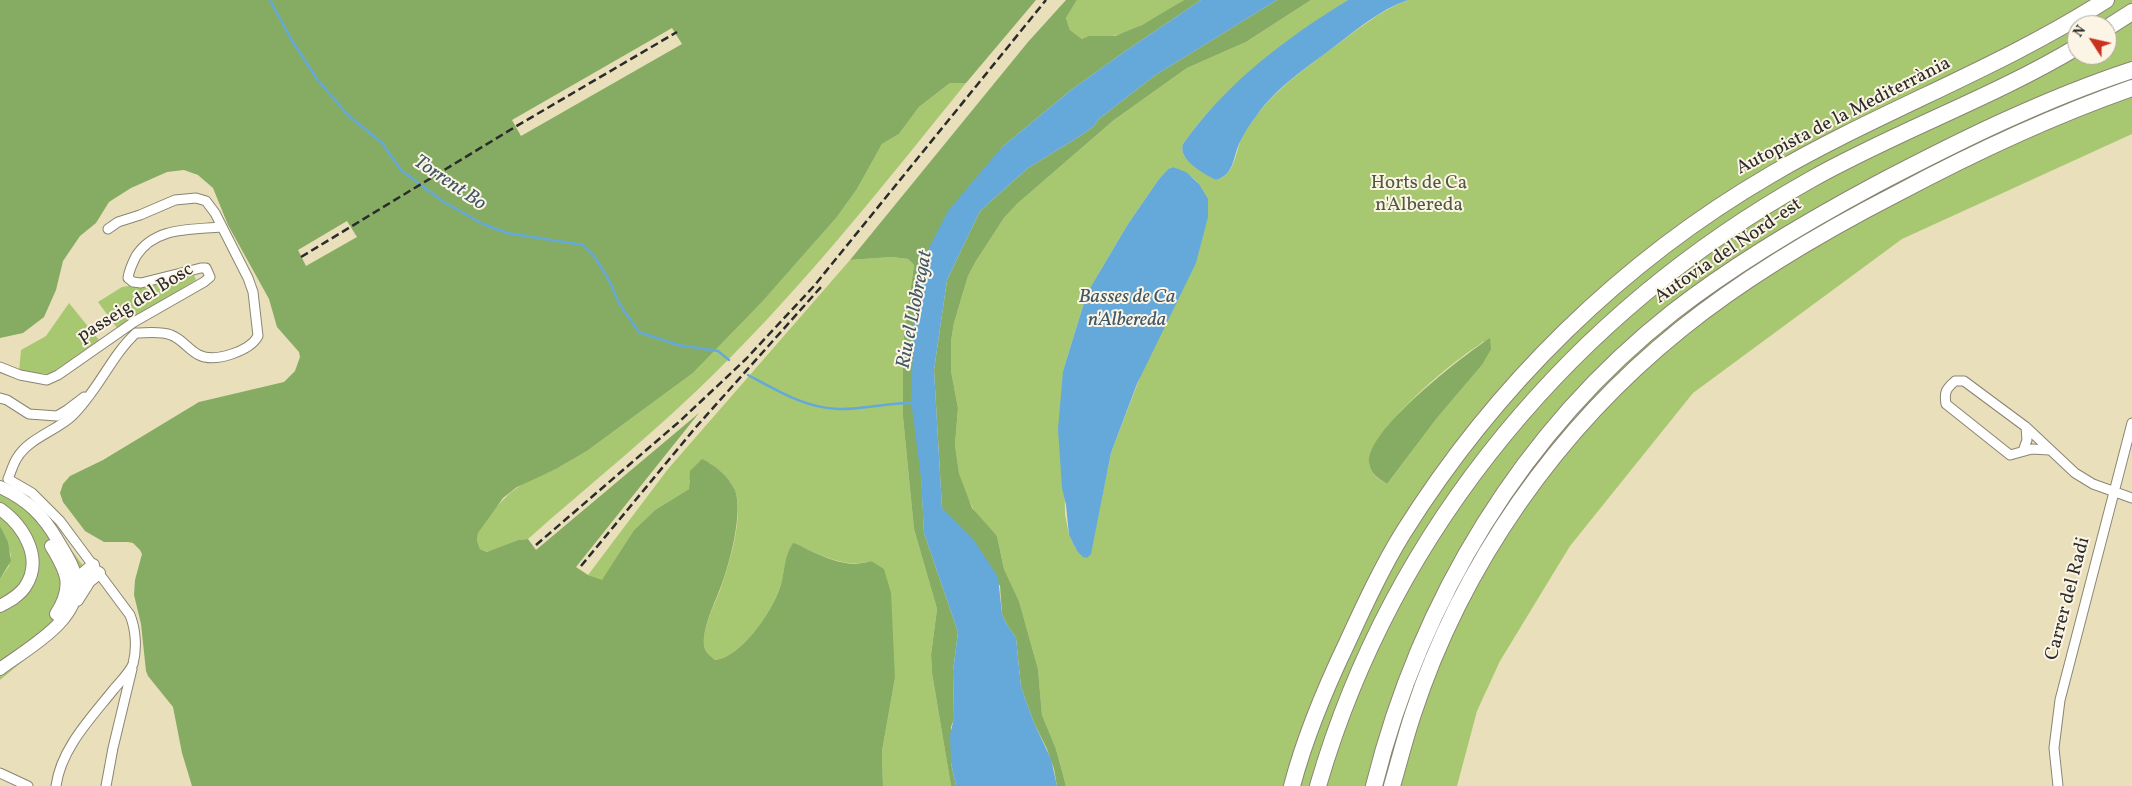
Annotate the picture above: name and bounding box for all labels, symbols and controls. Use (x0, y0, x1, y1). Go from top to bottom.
north arrow (2067, 15, 2117, 65)
text: N (2069, 22, 2091, 41)
street label: Autopista de la Mediterrània (1733, 53, 1955, 181)
water label: Torrent Bo (408, 151, 490, 217)
park label: Horts de Ca n'Albereda (1371, 174, 1467, 218)
street label: Autovia del Nord-est (1651, 194, 1807, 310)
water label: Riu el Llobregat (893, 249, 939, 371)
street label: passeig del Bosc (74, 259, 198, 349)
water label: Basses de Ca n'Albereda (1079, 286, 1175, 333)
street label: Carrer del Radi (2042, 535, 2096, 663)

